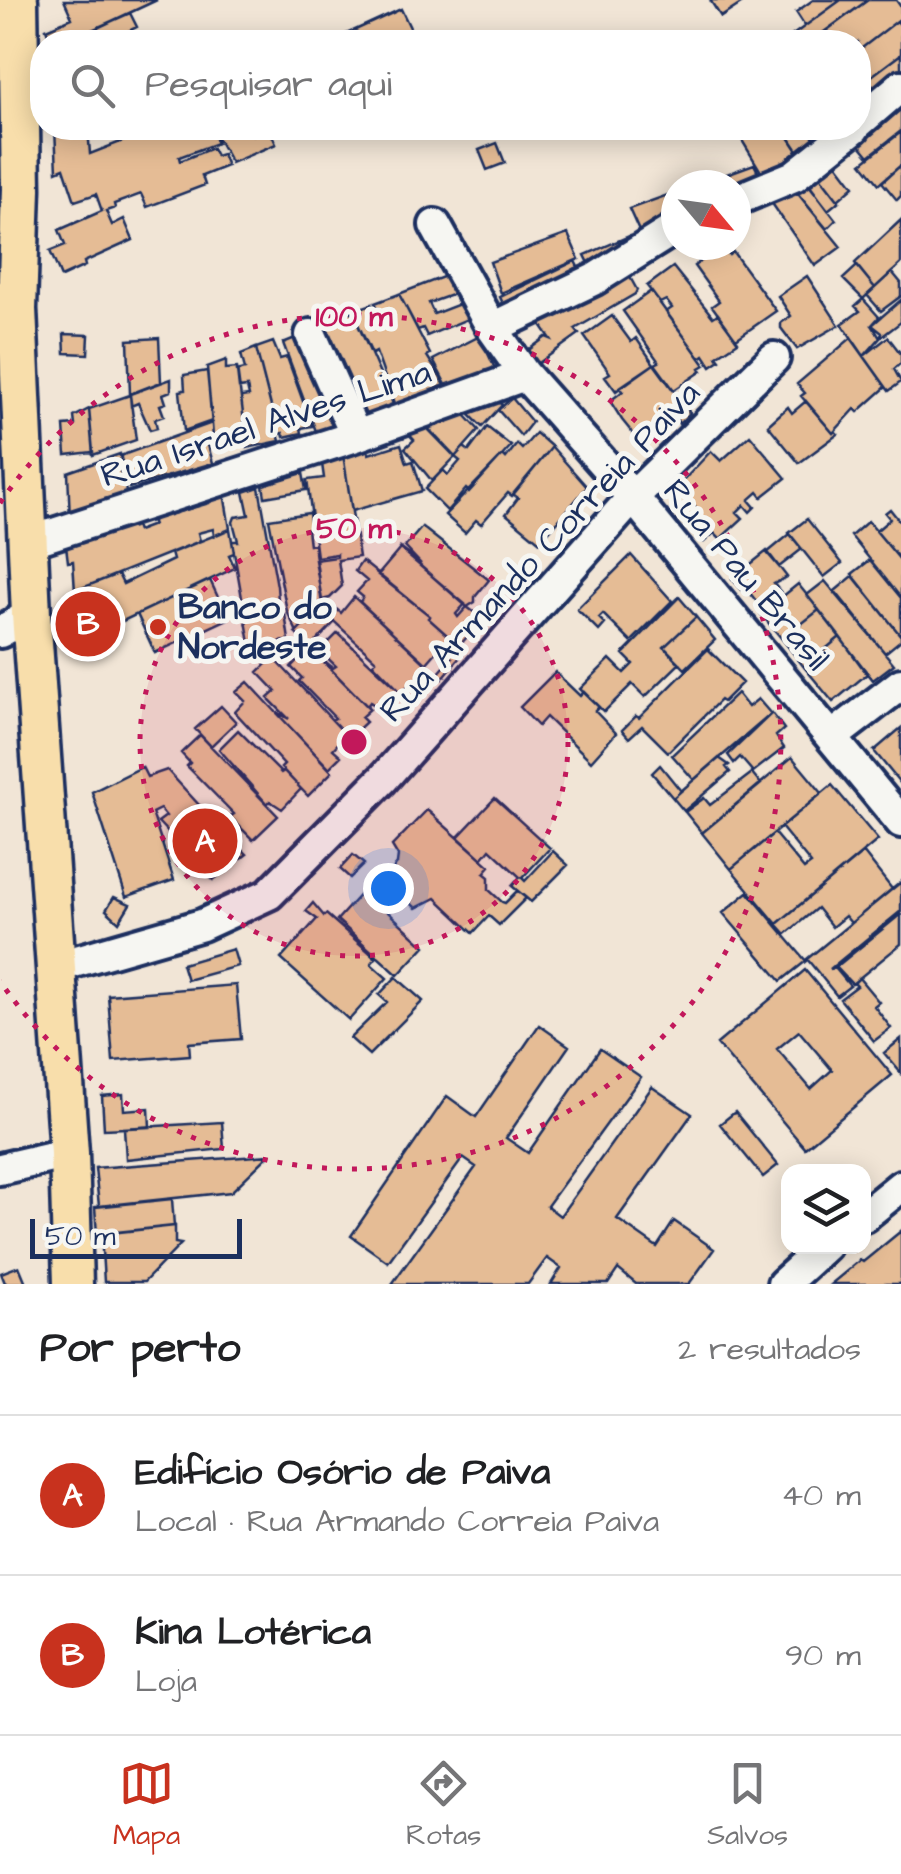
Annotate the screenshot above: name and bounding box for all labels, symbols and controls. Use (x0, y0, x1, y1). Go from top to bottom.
search box (30, 30, 871, 140)
icon: search (65, 58, 120, 113)
text: Pesquisar aqui (145, 59, 392, 111)
north arrow (661, 170, 751, 260)
text: 100 m (315, 296, 393, 338)
street label: Rua Israel Alves Lima (95, 347, 437, 500)
street label: Rua Armando Correia Paiva (368, 370, 712, 734)
street label: Rua Pau Brasil (651, 469, 841, 681)
text: 50 m (316, 508, 392, 550)
place label: Banco do Nordeste (178, 583, 332, 672)
pin: B (56, 586, 120, 662)
marker: Banco do Nordeste (147, 616, 169, 638)
centre of rings (336, 724, 372, 760)
pin: A (172, 804, 238, 878)
your location (363, 863, 414, 914)
map controls (781, 1164, 871, 1254)
button: layers (781, 1164, 871, 1254)
scale bar (30, 1214, 242, 1258)
text: 50 m (45, 1217, 116, 1256)
text: Por perto (40, 1320, 240, 1378)
text: 2 resultados (678, 1327, 861, 1372)
text: Edifício Osório de Paiva (135, 1447, 550, 1499)
text: A (62, 1473, 83, 1518)
text: 40 m (781, 1473, 861, 1518)
text: Local · Rua Armando Correia Paiva (135, 1499, 659, 1544)
text: Kina Lotérica (135, 1607, 371, 1659)
text: B (61, 1633, 84, 1678)
text: 90 m (785, 1633, 861, 1678)
text: Loja (135, 1659, 197, 1704)
tab: Mapa (113, 1756, 180, 1855)
tab: Rotas (406, 1756, 481, 1855)
tab: Salvos (707, 1756, 788, 1855)

